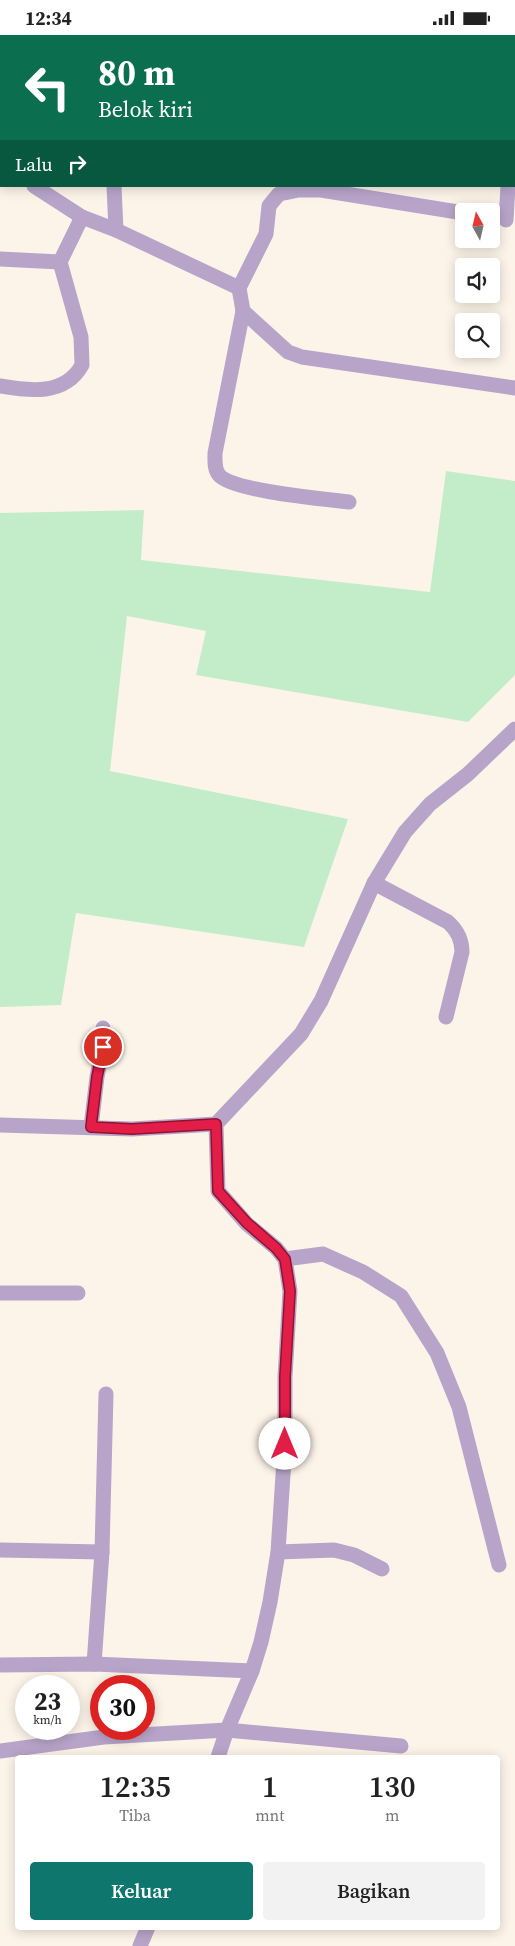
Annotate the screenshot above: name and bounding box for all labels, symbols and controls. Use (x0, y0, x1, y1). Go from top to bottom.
text: 12:34 (25, 5, 72, 31)
text: 80 m (98, 49, 175, 97)
icon: left (15, 55, 80, 120)
text: Belok kiri (98, 94, 193, 124)
icon: right (63, 150, 91, 178)
text: Lalu (15, 151, 53, 177)
north arrow (455, 203, 500, 247)
map controls (455, 203, 500, 358)
button: sound (455, 258, 500, 303)
button: search (455, 313, 500, 358)
pin (82, 1026, 124, 1068)
icon: arrive (89, 1033, 117, 1061)
position arrow (258, 1417, 310, 1469)
speed limit sign: 30 (90, 1675, 155, 1740)
text: 23 (34, 1684, 61, 1718)
text: km/h (33, 1712, 62, 1728)
text: 12:35 (99, 1766, 171, 1807)
text: 1 (262, 1766, 278, 1807)
text: 130 (369, 1766, 416, 1807)
text: Tiba (119, 1804, 151, 1826)
text: mnt (255, 1804, 284, 1826)
text: m (385, 1804, 399, 1826)
button: Keluar (30, 1862, 253, 1920)
button: Bagikan (263, 1862, 485, 1920)

